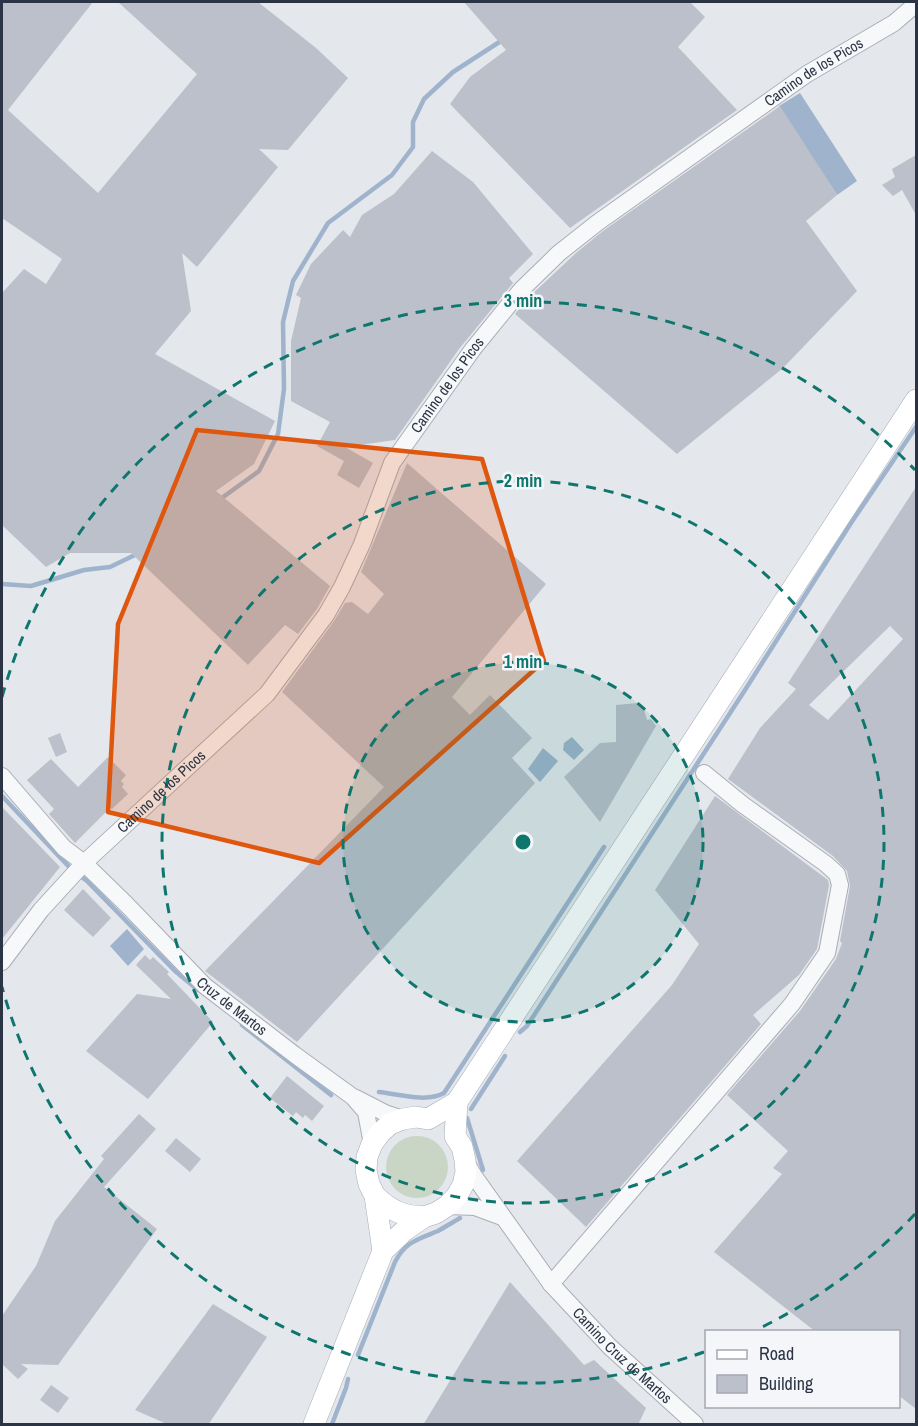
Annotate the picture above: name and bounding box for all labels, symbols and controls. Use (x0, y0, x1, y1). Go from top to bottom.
street label: Camino de los Picos (760, 32, 867, 111)
text: 3 min (504, 288, 542, 313)
street label: Camino de los Picos (405, 332, 489, 437)
text: 2 min (504, 468, 542, 493)
text: 1 min (504, 649, 542, 674)
street label: Camino de los Picos (112, 745, 210, 837)
centre of rings (513, 832, 533, 852)
street label: Cruz de Martos (192, 972, 272, 1040)
street label: Camino Cruz de Martos (568, 1303, 677, 1408)
legend (705, 1330, 900, 1408)
text: Road (759, 1341, 794, 1366)
text: Building (759, 1371, 814, 1396)

